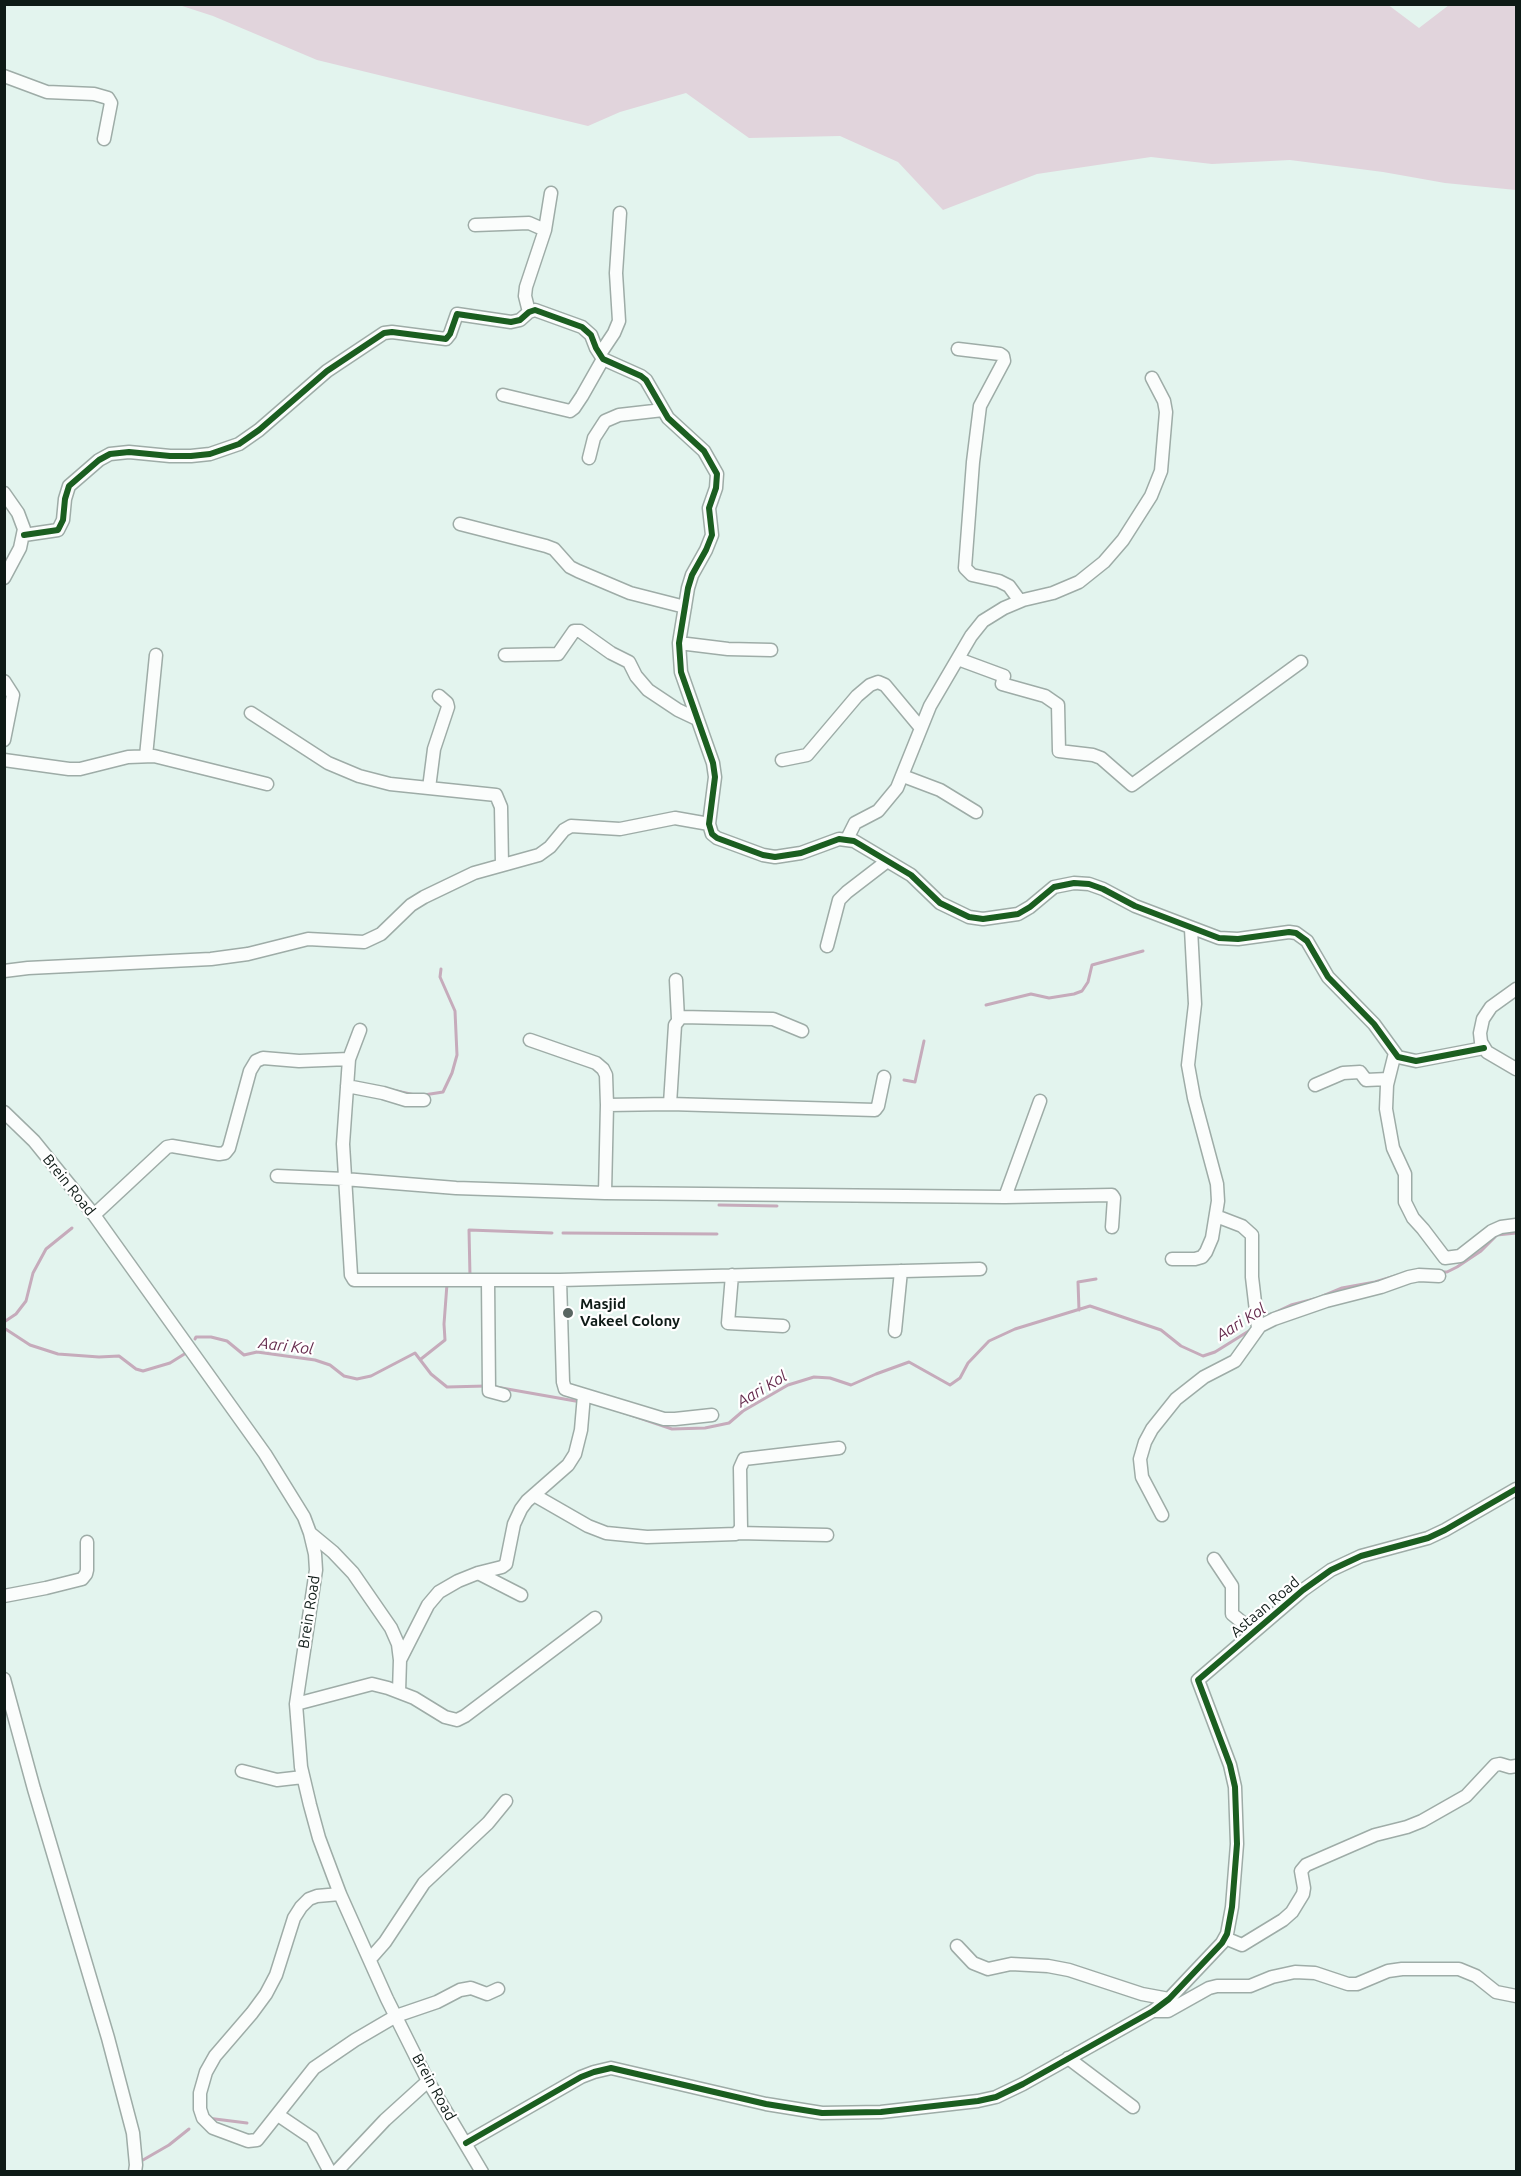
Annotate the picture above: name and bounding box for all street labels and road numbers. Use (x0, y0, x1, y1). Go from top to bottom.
street label: Brein Road (39, 1151, 99, 1219)
street label: Astaan Road (1227, 1573, 1303, 1641)
street label: Brein Road (294, 1574, 324, 1650)
street label: Brein Road (408, 2050, 460, 2124)

